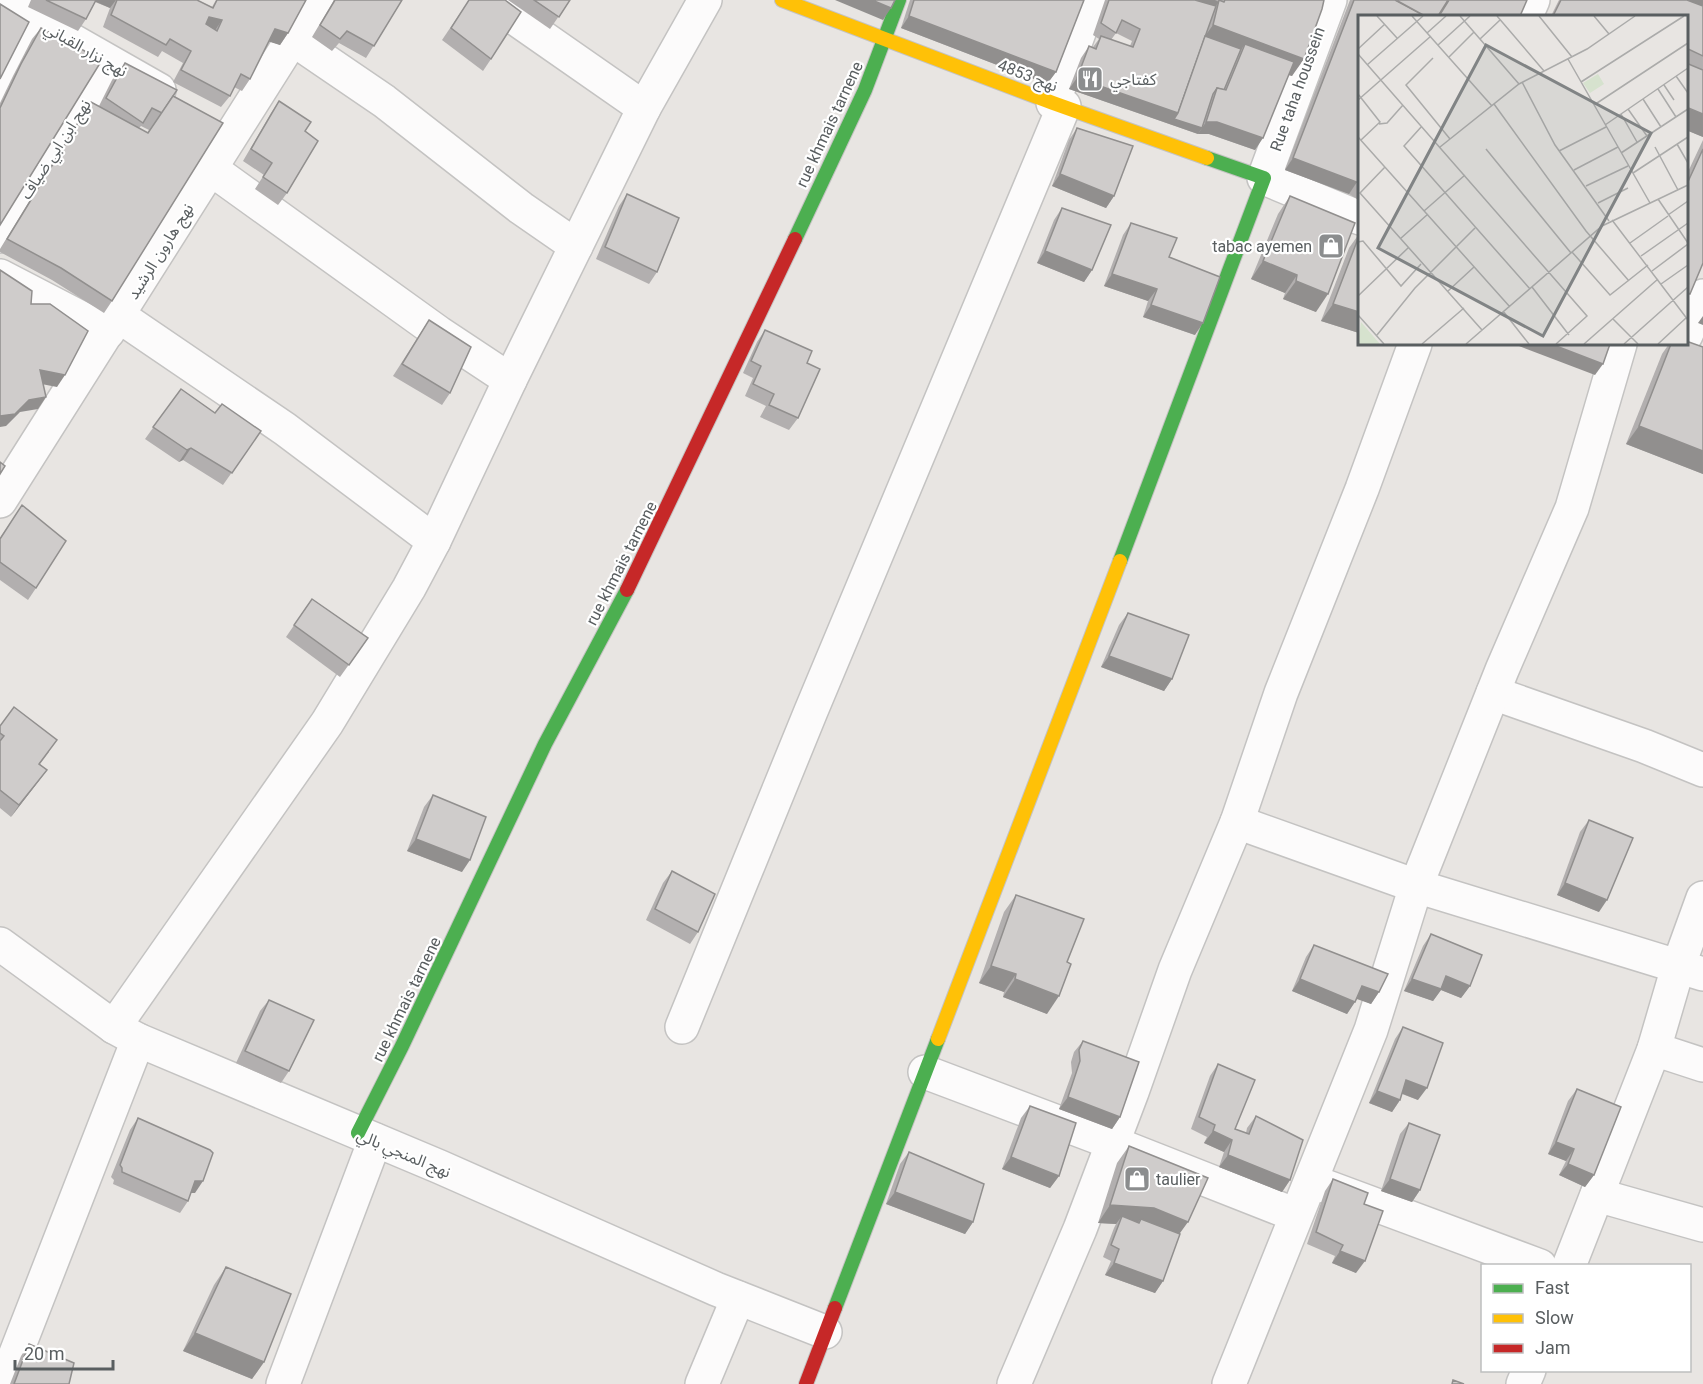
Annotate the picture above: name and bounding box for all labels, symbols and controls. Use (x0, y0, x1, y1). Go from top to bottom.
inset map (1358, 15, 1688, 345)
street label: نهج نزار القباني (39, 18, 131, 83)
street label: Rue taha houssein (1266, 24, 1329, 154)
street label: نهج 4853 (994, 55, 1061, 98)
street label: rue khmais tarnene (792, 58, 867, 190)
restaurant icon: كفتاجي (1075, 64, 1105, 94)
place label: كفتاجي (1110, 70, 1157, 92)
street label: نهج ابن ابي ضياف (16, 96, 97, 204)
street label: نهج هارون الرشيد (123, 200, 200, 304)
shop icon: tabac ayemen (1316, 231, 1346, 261)
place label: tabac ayemen (1212, 237, 1312, 256)
street label: rue khmais tarnene (582, 498, 661, 628)
street label: rue khmais tarnene (368, 934, 445, 1065)
street label: نهج المنجي بالي (353, 1125, 454, 1185)
shop icon: taulier (1122, 1164, 1152, 1194)
place label: taulier (1156, 1170, 1201, 1189)
legend (1481, 1264, 1691, 1372)
text: Fast (1535, 1277, 1570, 1298)
text: Slow (1535, 1307, 1574, 1328)
scale bar (15, 1333, 112, 1371)
text: Jam (1535, 1337, 1571, 1358)
text: 20 m (24, 1343, 64, 1364)

